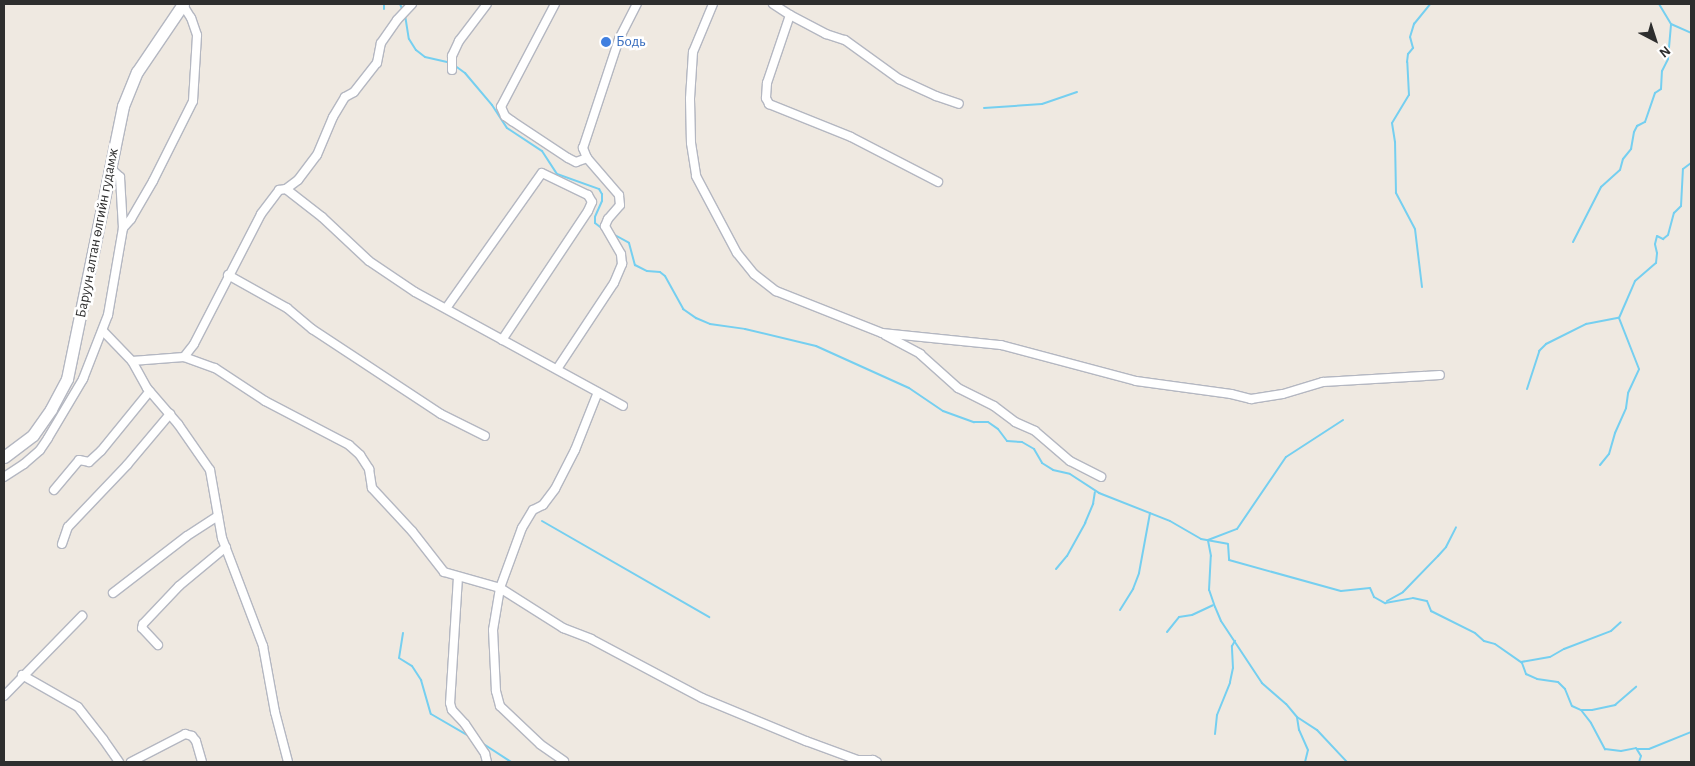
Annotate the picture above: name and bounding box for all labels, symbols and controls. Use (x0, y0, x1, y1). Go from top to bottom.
north arrow (1630, 15, 1680, 65)
place label: Бодь (616, 33, 645, 51)
marker: Бодь (600, 36, 612, 48)
text: N (1656, 43, 1673, 60)
street label: Баруун алтан өлгийн гудамж (72, 147, 122, 319)

